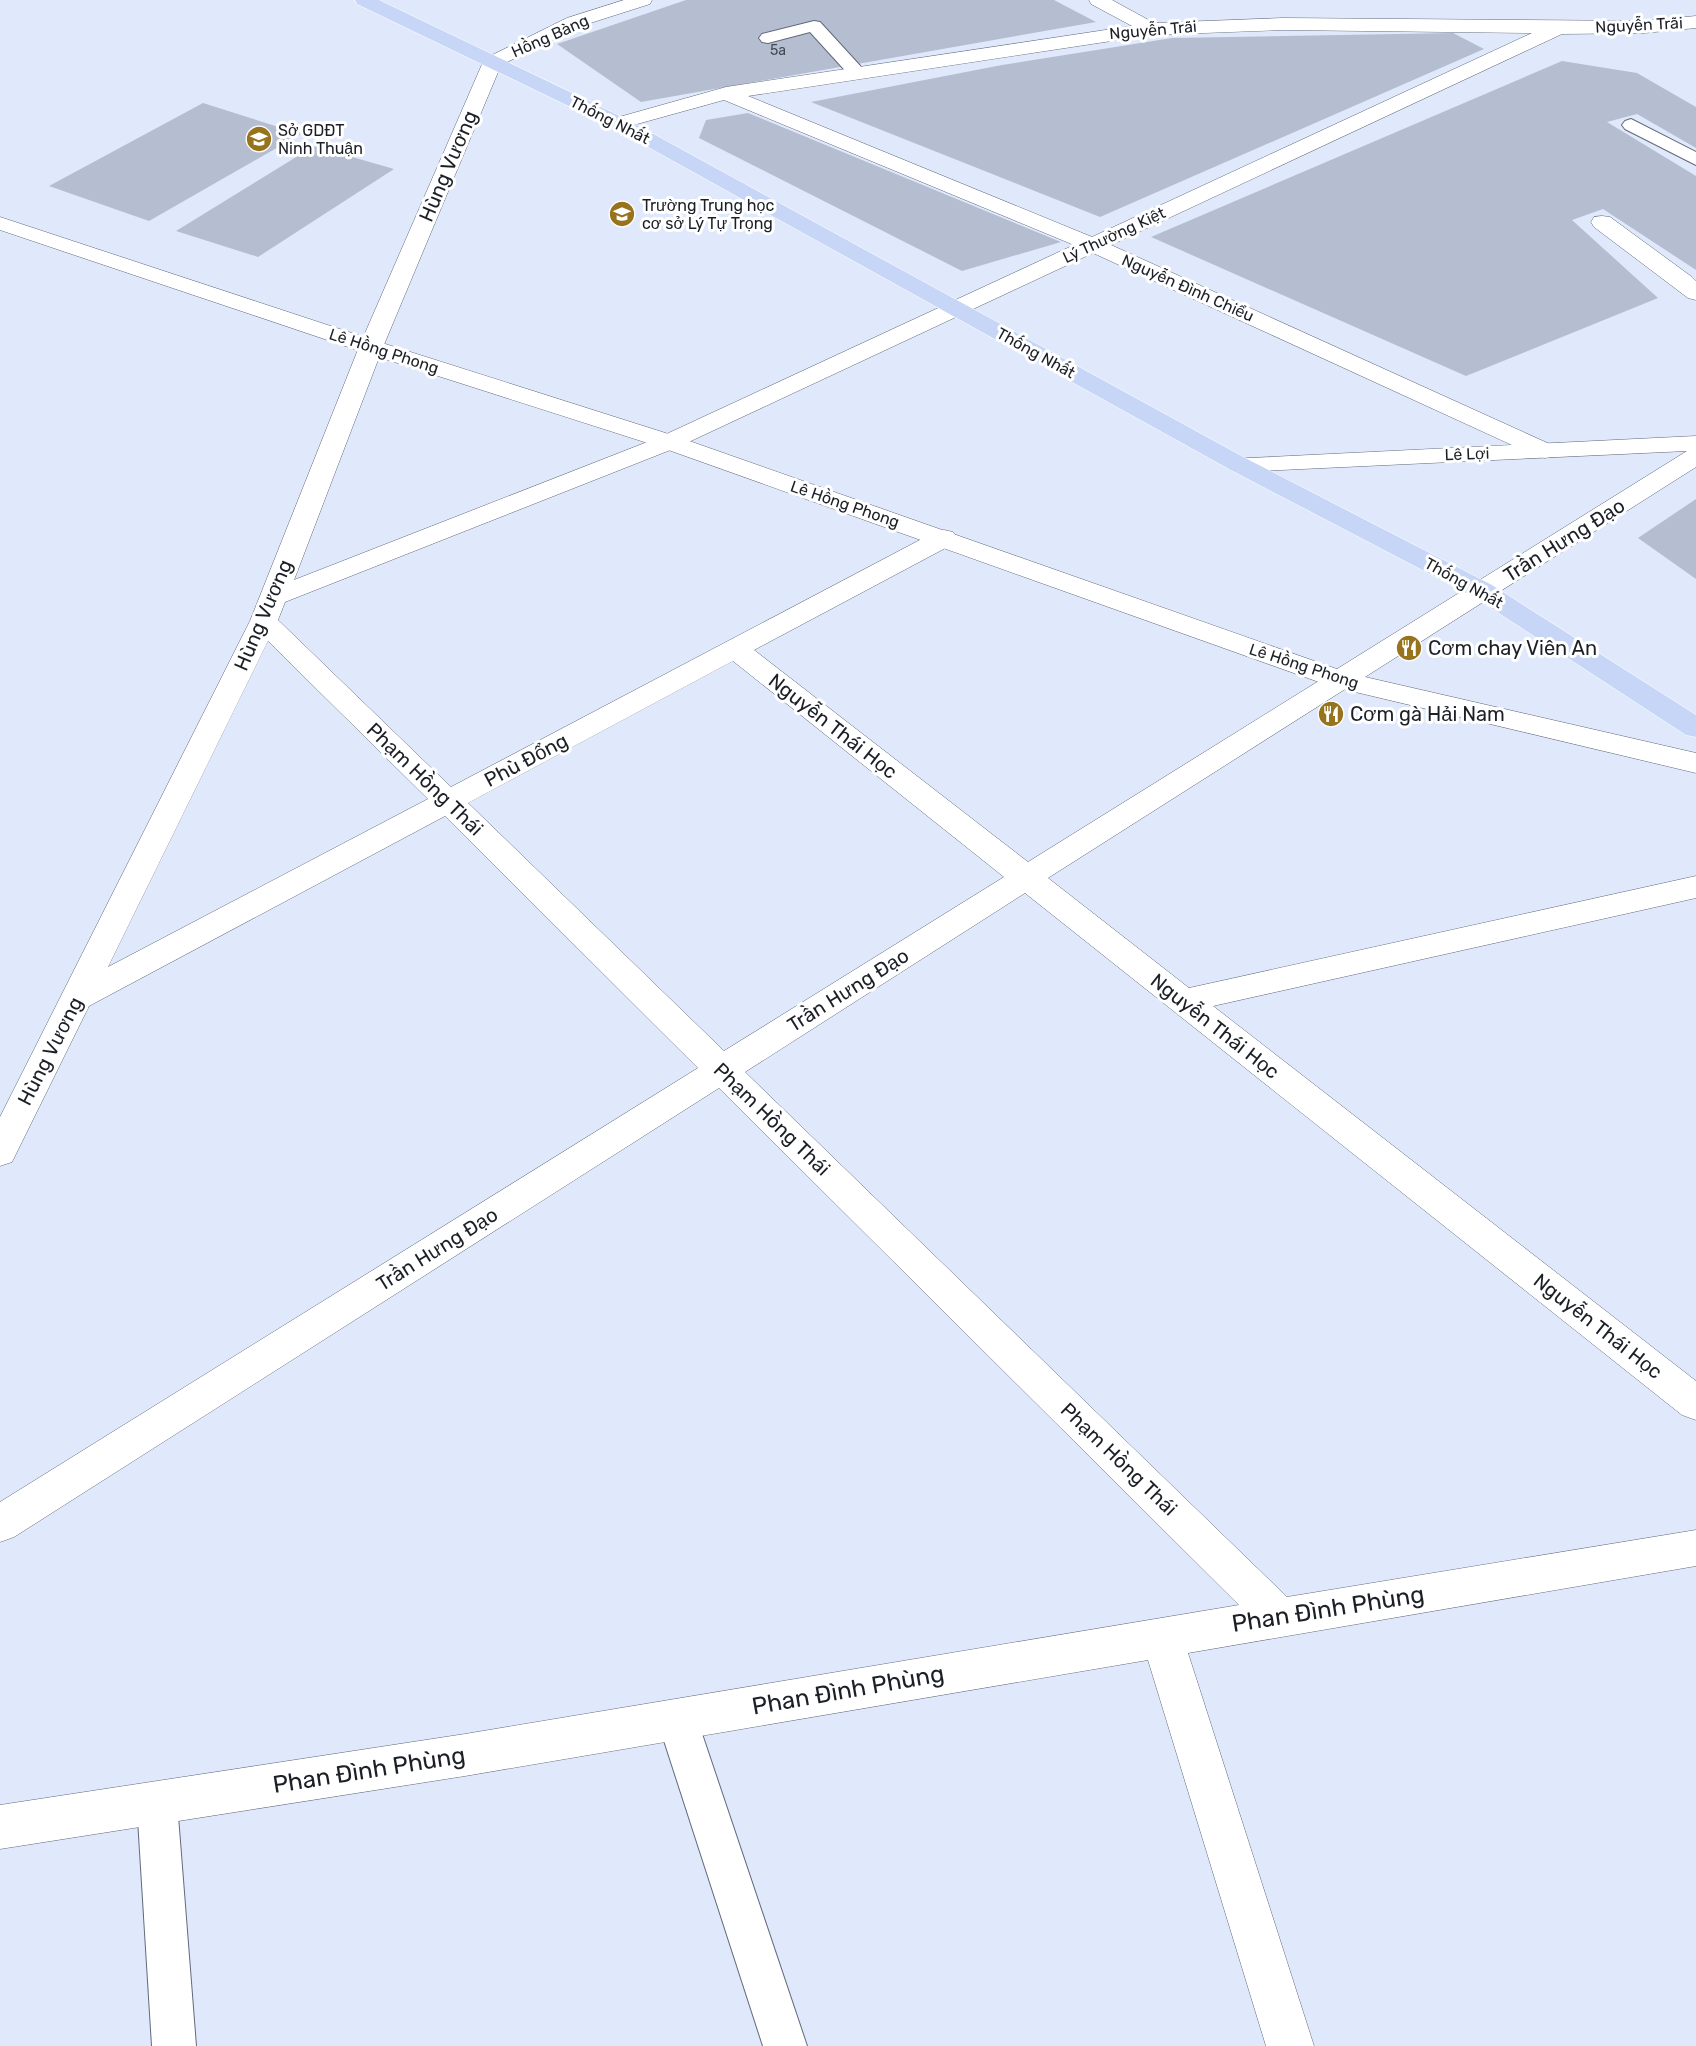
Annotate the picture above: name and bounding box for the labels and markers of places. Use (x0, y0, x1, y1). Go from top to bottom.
place label: Sở GDĐT Ninh Thuận (278, 121, 363, 158)
school or university icon: Sở GDĐT Ninh Thuận (244, 124, 274, 154)
place label: Trường Trung học cơ sở Lý Tự Trọng (642, 196, 774, 233)
school or university icon: Trường Trung học cơ sở Lý Tự Trọng (607, 199, 637, 229)
restaurant icon: Cơm chay Viên An (1394, 633, 1424, 663)
place label: Cơm chay Viên An (1428, 636, 1597, 660)
restaurant icon: Cơm gà Hải Nam (1316, 699, 1346, 729)
place label: Cơm gà Hải Nam (1350, 702, 1505, 726)

